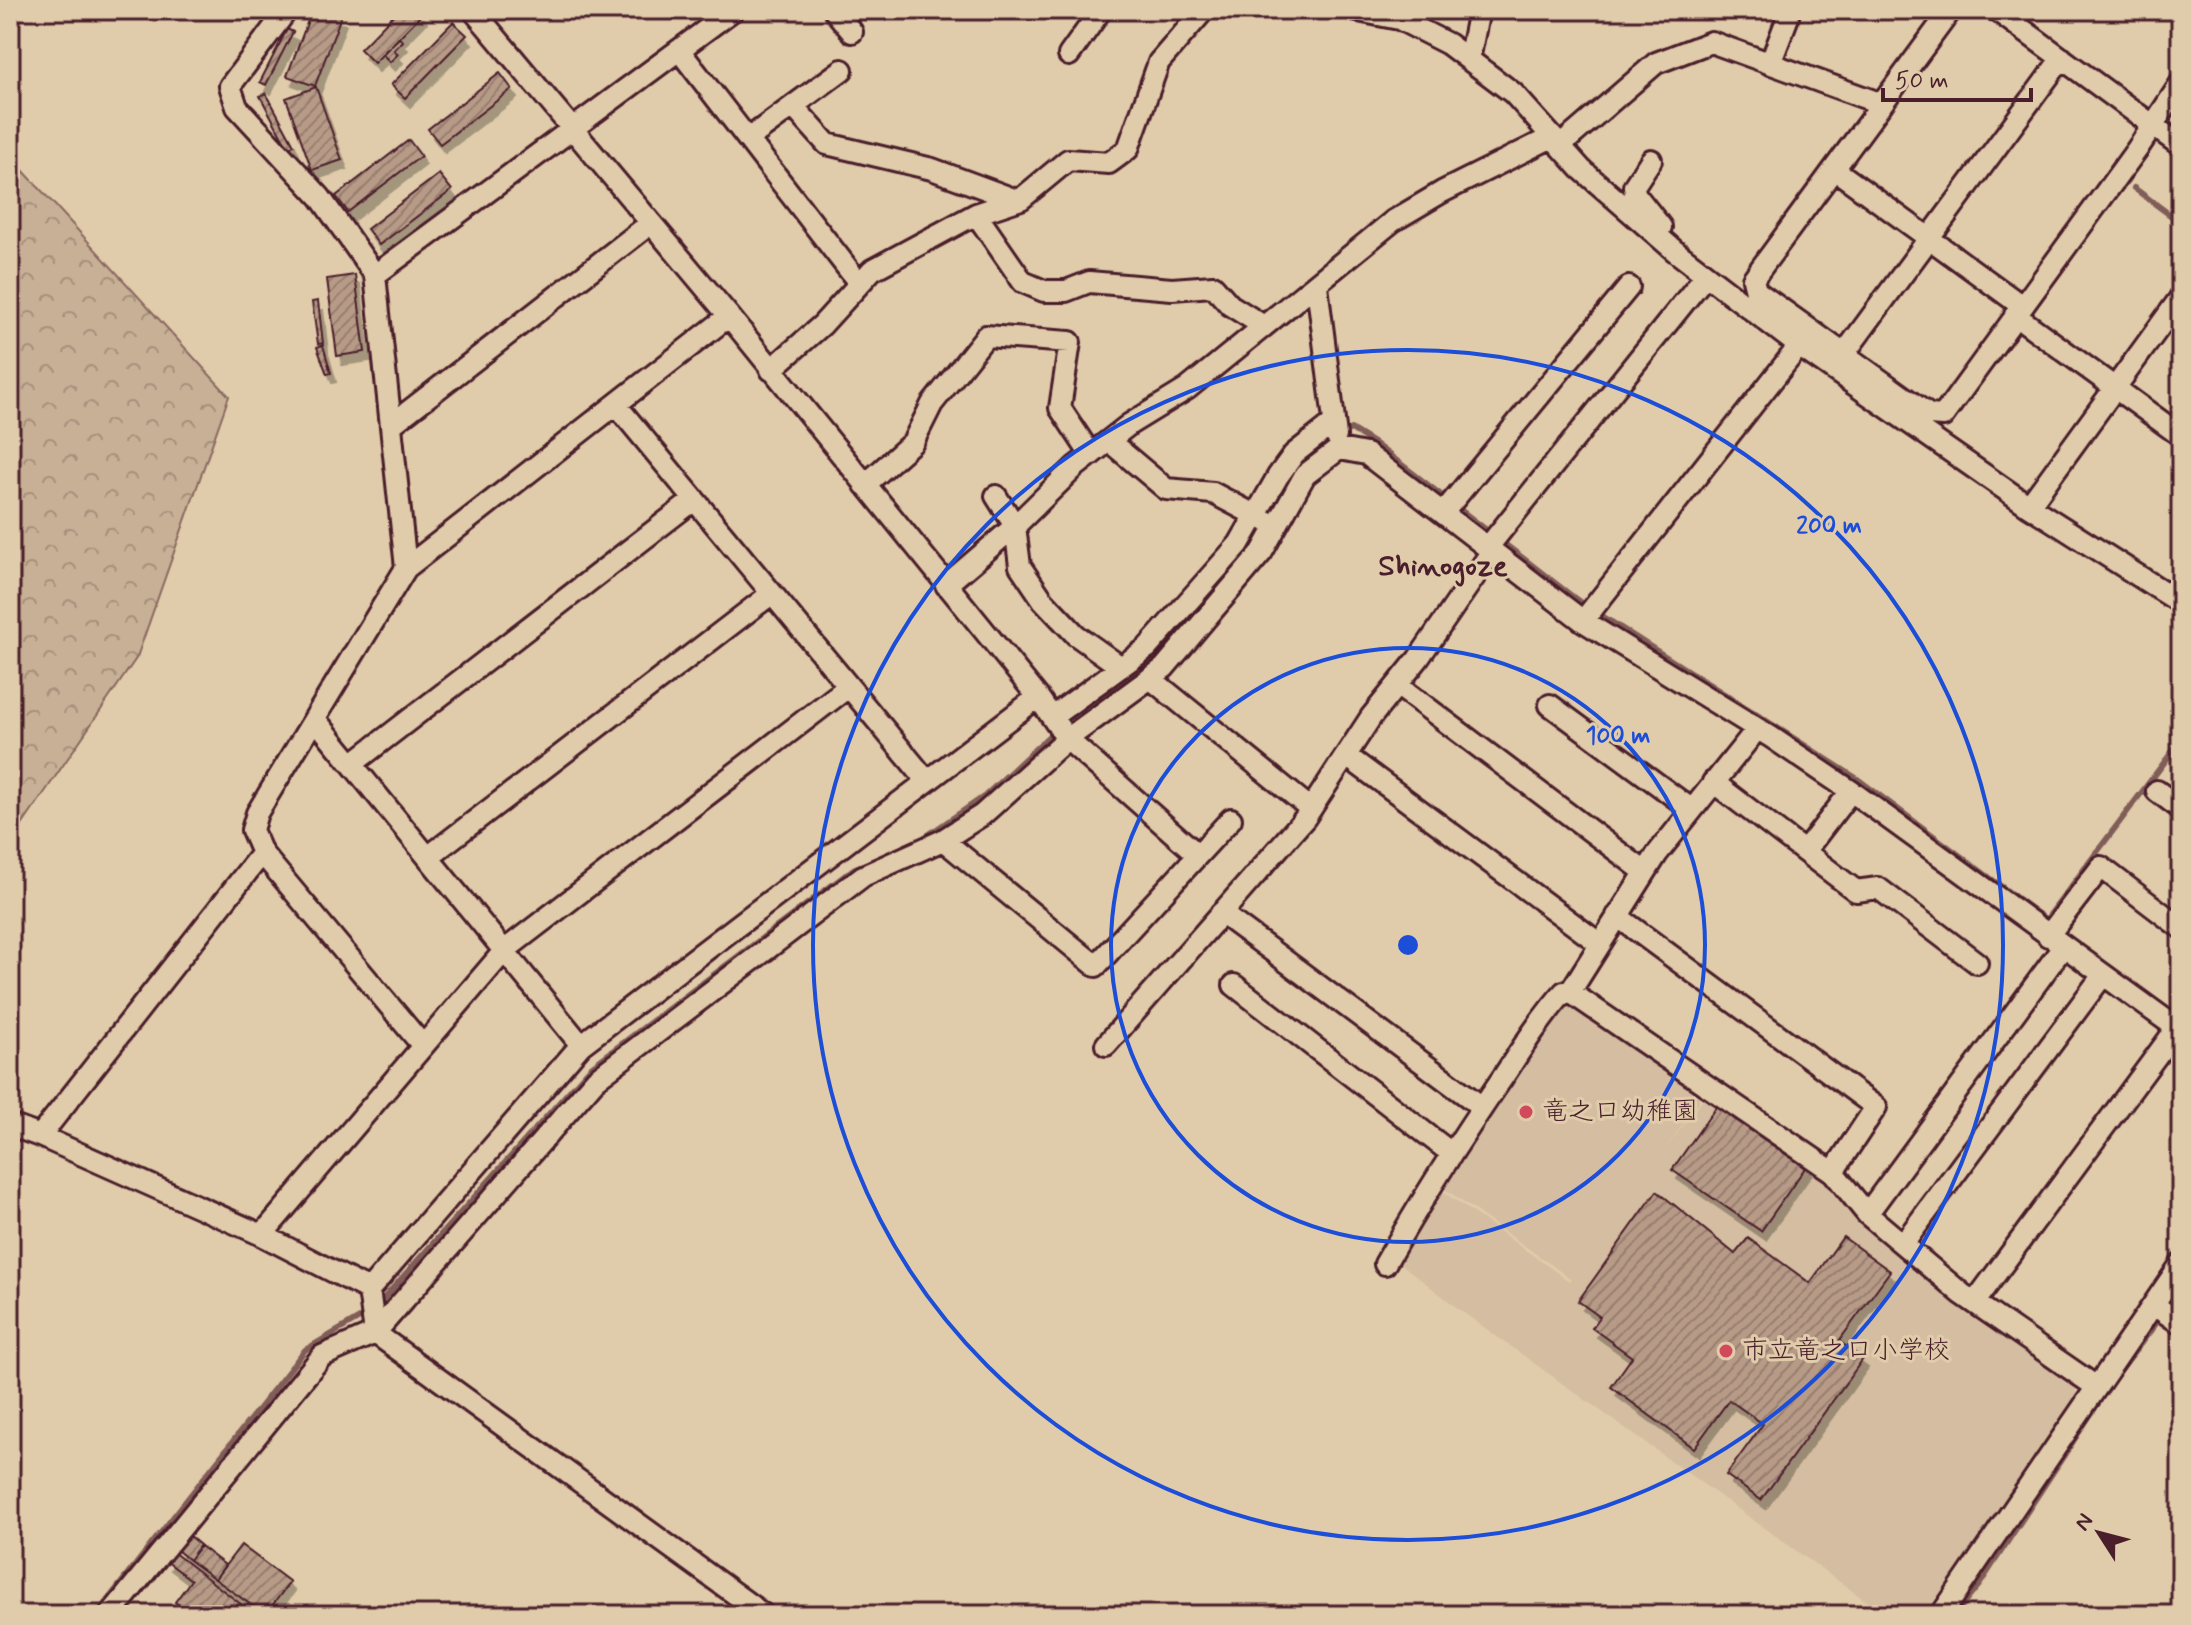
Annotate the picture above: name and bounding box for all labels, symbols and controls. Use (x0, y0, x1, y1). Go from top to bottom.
scale bar (1883, 52, 2031, 102)
text: 50 m (1895, 66, 1949, 97)
text: 200 m (1796, 511, 1862, 542)
district label: Shinogoze (1378, 547, 1508, 587)
text: 100 m (1586, 721, 1650, 752)
centre of rings (1394, 931, 1422, 959)
place label: 竜之口幼稚園 (1542, 1095, 1698, 1129)
marker: 竜之口幼稚園 (1517, 1103, 1535, 1121)
place label: 市立竜之口小学校 (1742, 1334, 1950, 1368)
marker: 市立竜之口小学校 (1717, 1342, 1735, 1360)
north arrow (2059, 1493, 2139, 1573)
text: N (2069, 1508, 2100, 1537)

